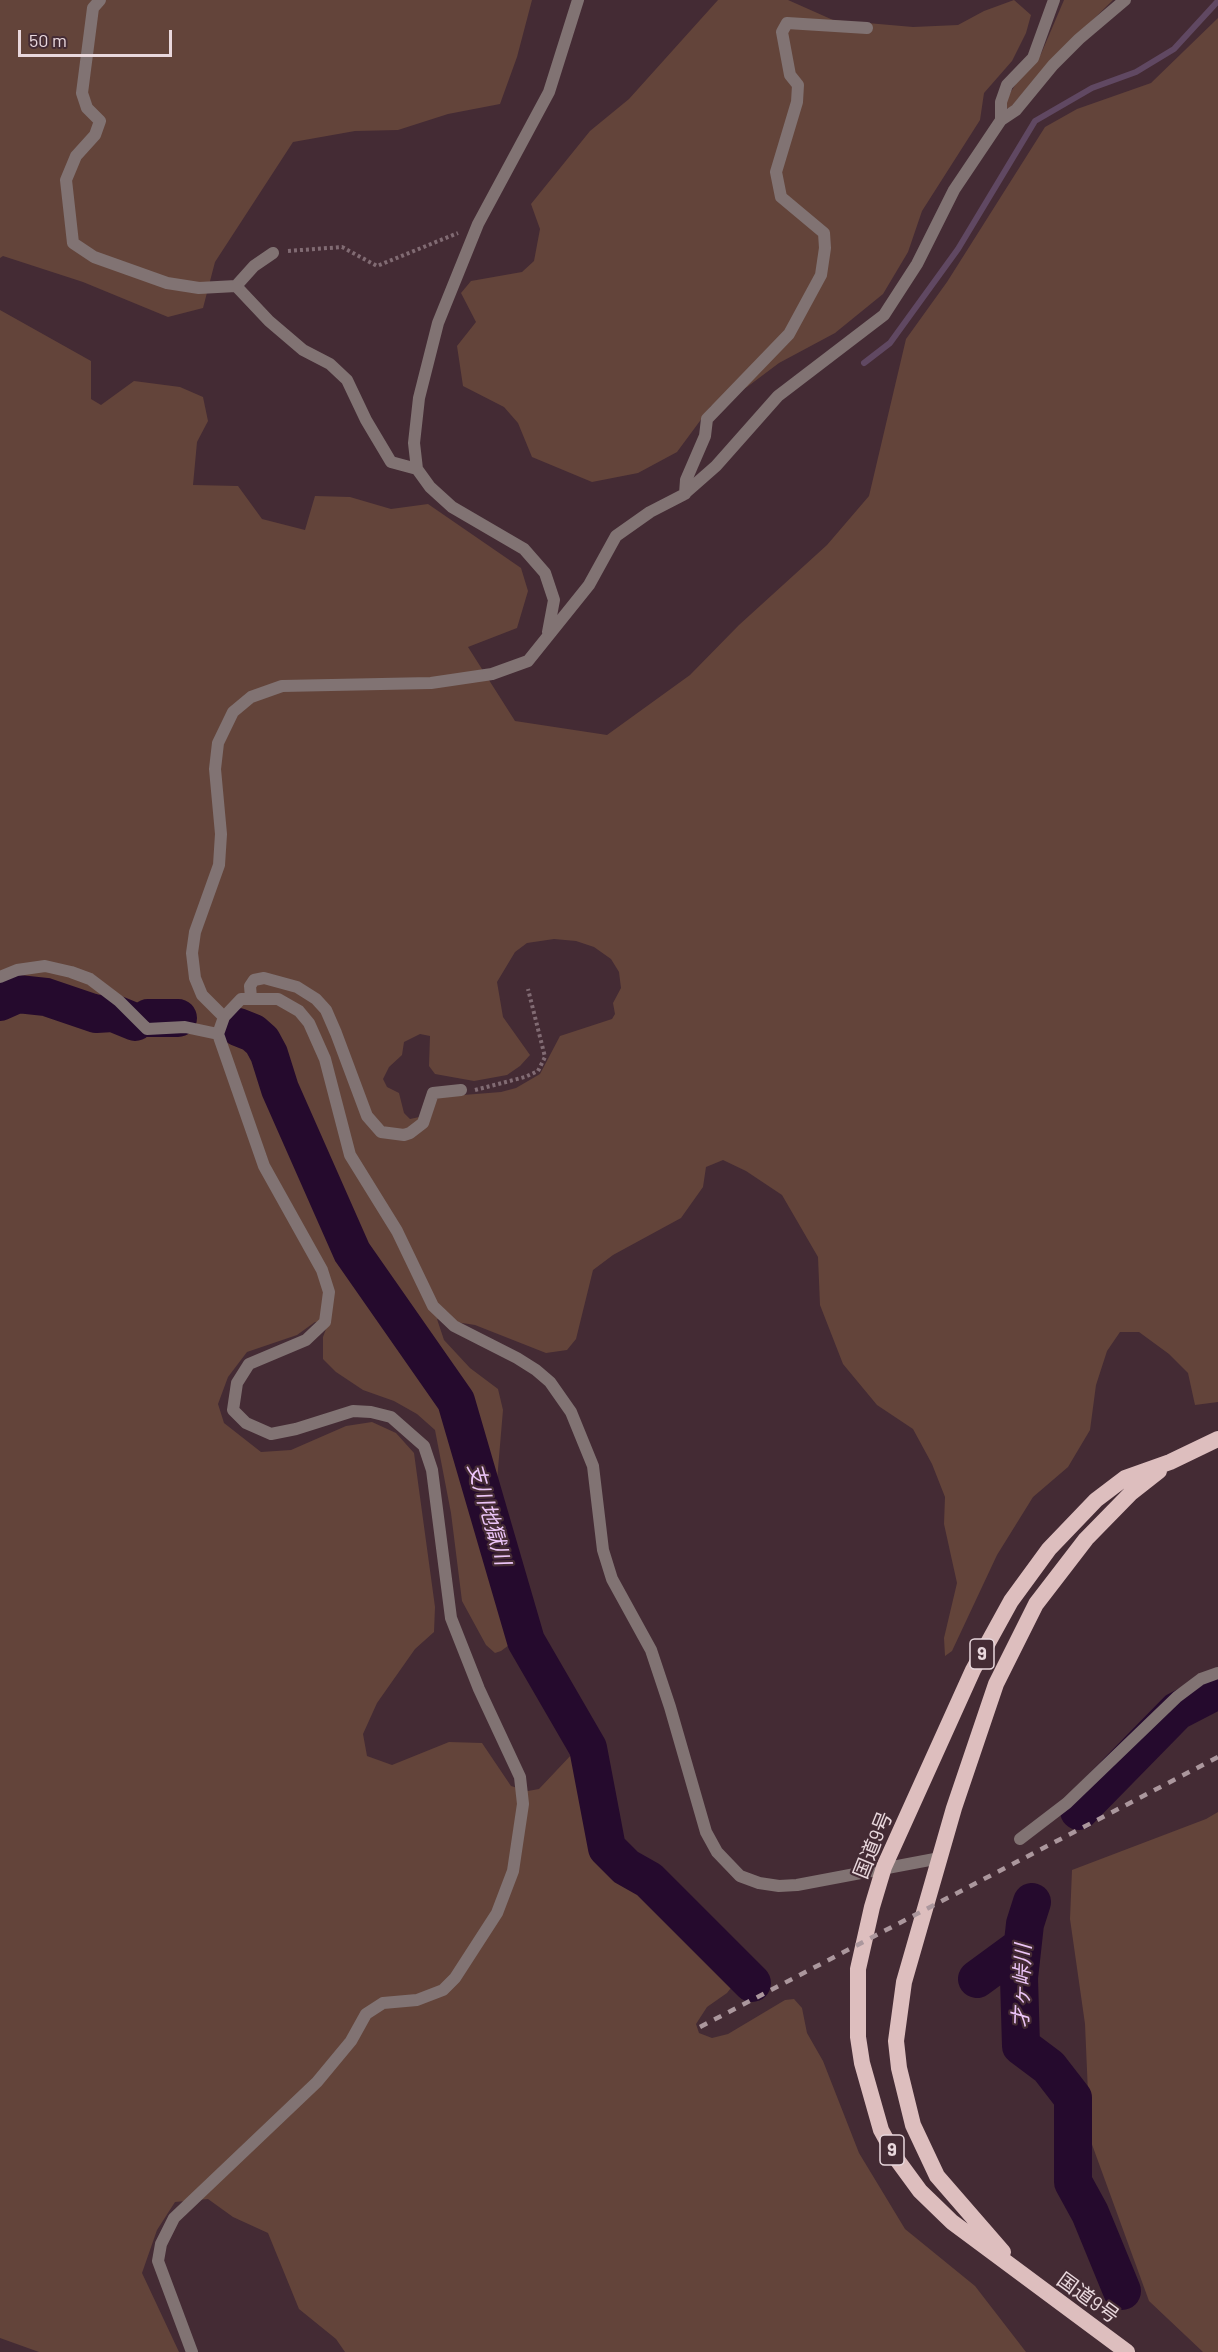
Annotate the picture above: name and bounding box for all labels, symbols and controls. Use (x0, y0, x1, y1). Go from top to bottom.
scale bar (21, 18, 176, 56)
text: 50 m (29, 29, 67, 51)
water label: 支川地獄川 (462, 1460, 516, 1568)
road number: 9 (970, 1639, 994, 1669)
street label: 国道9号 (849, 1808, 897, 1882)
water label: 才ヶ峠川 (1008, 1944, 1036, 2028)
road number: 9 (880, 2135, 904, 2165)
street label: 国道9号 (1052, 2268, 1124, 2328)

